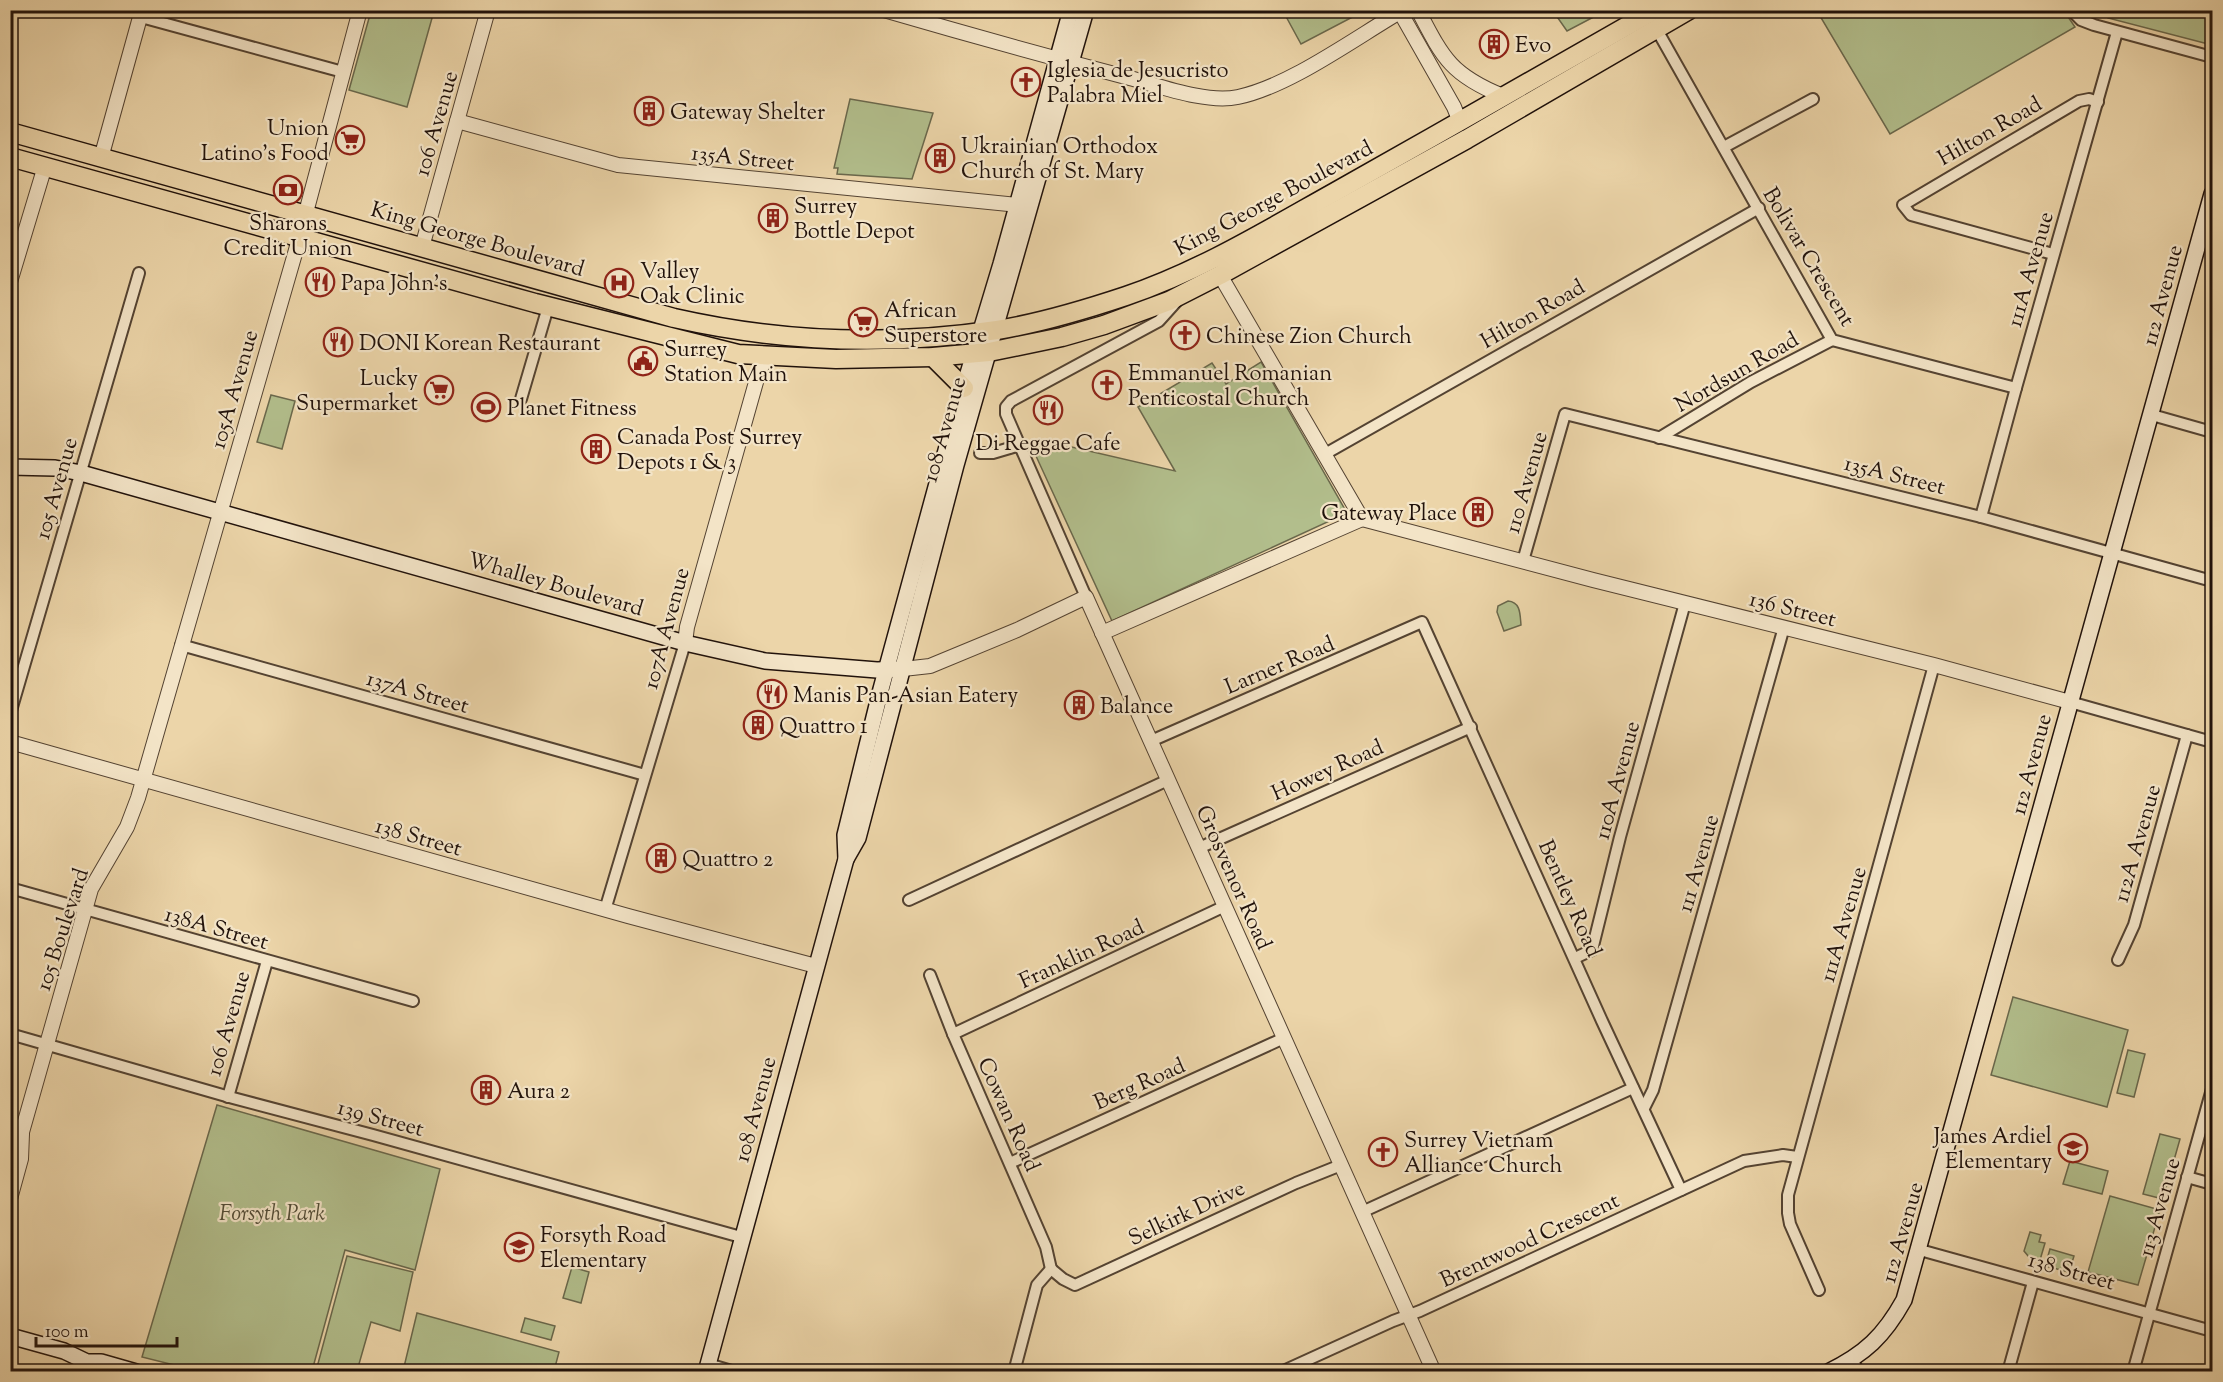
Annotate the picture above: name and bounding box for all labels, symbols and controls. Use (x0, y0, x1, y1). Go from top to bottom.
building icon: Evo (1478, 28, 1510, 60)
place label: Evo (1515, 31, 1551, 63)
place label: Iglesia de Jesucristo Palabra Miel (1047, 56, 1229, 113)
church icon: Iglesia de Jesucristo Palabra Miel (1010, 66, 1042, 98)
street label: 106 Avenue (408, 67, 468, 180)
street label: Hilton Road (1932, 90, 2049, 176)
building icon: Gateway Shelter (633, 95, 665, 127)
place label: Gateway Shelter (670, 98, 825, 130)
place label: Union Latino's Food (201, 114, 329, 171)
supermarket icon: Union Latino's Food (334, 124, 366, 156)
place label: Ukrainian Orthodox Church of St. Mary (961, 132, 1158, 189)
street label: King George Boulevard (1169, 134, 1379, 266)
street label: 135A Street (690, 139, 796, 181)
building icon: Ukrainian Orthodox Church of St. Mary (924, 142, 956, 174)
bank icon: Sharons Credit Union (272, 174, 304, 206)
street label: Bolivar Crescent (1753, 182, 1862, 334)
place label: Surrey Bottle Depot (794, 192, 915, 249)
street label: King George Boulevard (367, 195, 588, 287)
building icon: Surrey Bottle Depot (757, 202, 789, 234)
street label: 111A Avenue (2000, 208, 2064, 331)
place label: Sharons Credit Union (224, 209, 352, 266)
street label: 112 Avenue (2135, 242, 2193, 350)
place label: Valley Oak Clinic (640, 257, 745, 314)
restaurant icon: Papa John's (304, 266, 336, 298)
hospital icon: Valley Oak Clinic (603, 267, 635, 299)
place label: Papa John's (341, 269, 447, 301)
street label: Hilton Road (1475, 273, 1592, 359)
place label: African Superstore (884, 296, 987, 353)
supermarket icon: African Superstore (847, 306, 879, 338)
church icon: Chinese Zion Church (1169, 319, 1201, 351)
place label: Chinese Zion Church (1206, 322, 1412, 354)
street label: Nordsun Road (1670, 325, 1805, 422)
restaurant icon: DONI Korean Restaurant (322, 326, 354, 358)
street label: 105A Avenue (204, 327, 268, 453)
place label: DONI Korean Restaurant (359, 329, 601, 361)
place label: Surrey Station Main (664, 335, 788, 392)
public building icon: Surrey Station Main (627, 345, 659, 377)
place label: Emmanuel Romanian Penticostal Church (1128, 359, 1332, 416)
place label: Lucky Supermarket (296, 364, 418, 421)
church icon: Emmanuel Romanian Penticostal Church (1091, 369, 1123, 401)
street label: 108 Avenue (916, 373, 976, 486)
supermarket icon: Lucky Supermarket (423, 374, 455, 406)
sports icon: Planet Fitness (470, 391, 502, 423)
place label: Planet Fitness (507, 394, 637, 426)
restaurant icon: Di Reggae Cafe (1032, 394, 1064, 426)
place label: Canada Post Surrey Depots 1 & 3 (617, 423, 802, 480)
street label: 110 Avenue (1498, 428, 1558, 538)
place label: Di Reggae Cafe (976, 429, 1120, 461)
building icon: Canada Post Surrey Depots 1 & 3 (580, 433, 612, 465)
street label: 105 Avenue (28, 434, 88, 544)
street label: 135A Street (1840, 449, 1949, 505)
building icon: Gateway Place (1462, 496, 1494, 528)
place label: Gateway Place (1321, 499, 1457, 531)
street label: Whalley Boulevard (464, 545, 647, 626)
street label: 107A Avenue (636, 565, 699, 693)
street label: 136 Street (1745, 585, 1840, 637)
street label: Larner Road (1220, 629, 1340, 704)
street label: 137A Street (362, 664, 473, 724)
restaurant icon: Manis Pan-Asian Eatery (756, 678, 788, 710)
place label: Manis Pan-Asian Eatery (793, 681, 1018, 713)
building icon: Balance (1063, 689, 1095, 721)
place label: Balance (1100, 692, 1173, 724)
building icon: Quattro 1 (742, 709, 774, 741)
street label: 112 Avenue (2004, 711, 2062, 819)
place label: Quattro 1 (779, 712, 868, 744)
street label: 110A Avenue (1588, 718, 1650, 844)
street label: Howey Road (1267, 733, 1389, 811)
street label: 112A Avenue (2107, 781, 2171, 907)
street label: Grosvenor Road (1186, 801, 1278, 956)
street label: 138 Street (371, 811, 466, 867)
street label: 111 Avenue (1671, 811, 1729, 917)
street label: Bentley Road (1528, 835, 1608, 963)
building icon: Quattro 2 (645, 842, 677, 874)
place label: Quattro 2 (682, 845, 773, 877)
street label: 111A Avenue (1813, 863, 1877, 986)
street label: 105 Boulevard (29, 864, 99, 996)
street label: 138A Street (161, 900, 272, 960)
street label: Franklin Road (1014, 913, 1150, 999)
street label: 106 Avenue (200, 967, 260, 1080)
street label: Berg Road (1089, 1051, 1191, 1120)
street label: 108 Avenue (727, 1053, 786, 1166)
street label: Cowan Road (968, 1053, 1047, 1178)
building icon: Aura 2 (470, 1074, 502, 1106)
place label: Aura 2 (507, 1077, 570, 1109)
street label: 139 Street (333, 1093, 427, 1147)
place label: James Ardiel Elementary (1932, 1122, 2052, 1179)
place label: Surrey Vietnam Alliance Church (1404, 1126, 1562, 1183)
school or university icon: James Ardiel Elementary (2057, 1132, 2089, 1164)
church icon: Surrey Vietnam Alliance Church (1367, 1136, 1399, 1168)
street label: 113 Avenue (2131, 1154, 2190, 1261)
street label: Selkirk Drive (1124, 1174, 1251, 1256)
street label: 112 Avenue (1874, 1179, 1934, 1287)
street label: Brentwood Crescent (1435, 1186, 1626, 1297)
park label: Forsyth Park (219, 1199, 325, 1231)
place label: Forsyth Road Elementary (540, 1221, 666, 1278)
school or university icon: Forsyth Road Elementary (503, 1231, 535, 1263)
street label: 138 Street (2024, 1245, 2119, 1301)
scale bar (36, 1310, 177, 1348)
text: 100 m (45, 1320, 89, 1346)

